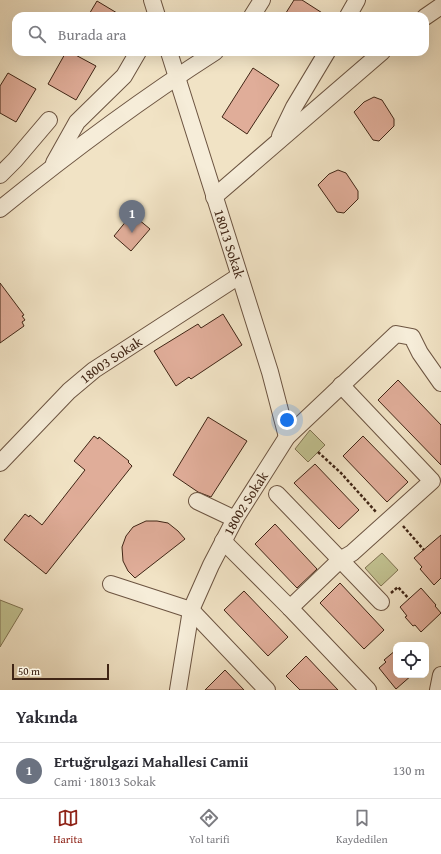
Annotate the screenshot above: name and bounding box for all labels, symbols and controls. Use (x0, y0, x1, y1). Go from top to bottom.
search box (12, 12, 429, 56)
icon: search (26, 23, 48, 45)
text: Burada ara (58, 24, 126, 45)
pin: 1 (119, 200, 145, 233)
street label: 18013 Sokak (209, 206, 250, 282)
street label: 18003 Sokak (75, 331, 147, 388)
your location (277, 410, 297, 430)
street label: 18002 Sokak (218, 467, 273, 539)
map controls (393, 642, 429, 678)
button: locate (393, 642, 429, 678)
scale bar (12, 662, 109, 681)
text: 50 m (18, 663, 40, 679)
text: Yakında (16, 704, 78, 729)
text: Ertuğrulgazi Mahallesi Camii (54, 751, 249, 772)
text: 1 (26, 761, 32, 780)
text: 130 m (393, 761, 425, 780)
text: Cami · 18013 Sokak (54, 772, 156, 791)
tab: Harita (53, 807, 83, 847)
tab: Yol tarifi (189, 807, 230, 847)
tab: Kaydedilen (336, 807, 388, 847)

